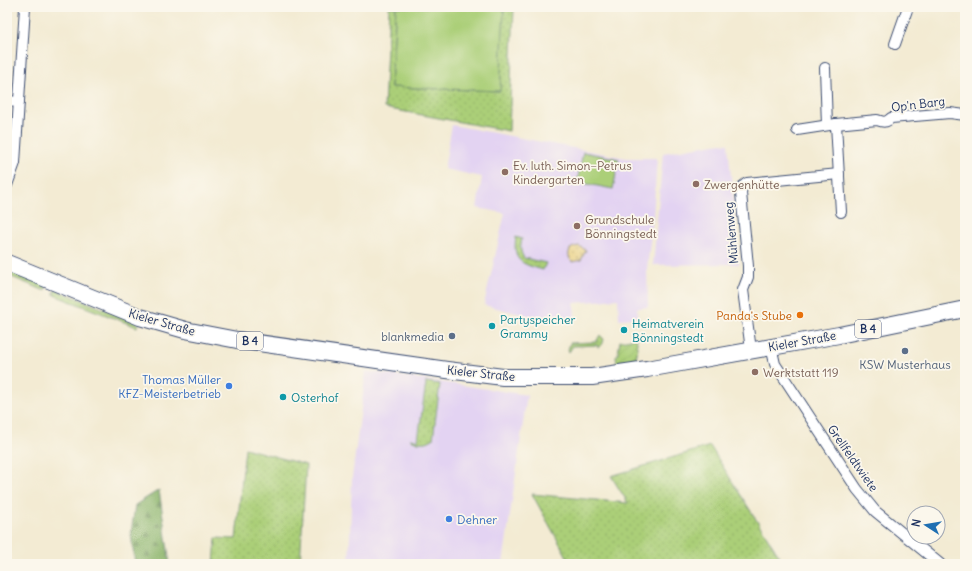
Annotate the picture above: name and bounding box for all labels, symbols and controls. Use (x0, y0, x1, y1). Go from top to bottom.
street label: Op'n Barg (890, 93, 946, 115)
place label: Ev. luth. Simon–Petrus Kindergarten (513, 158, 632, 187)
marker: Ev. luth. Simon–Petrus Kindergarten (500, 167, 510, 177)
place label: Zwergenhütte (704, 177, 779, 192)
marker: Zwergenhütte (691, 179, 701, 189)
street label: Mühlenweg (721, 201, 741, 265)
place label: Grundschule Bönningstedt (585, 212, 657, 241)
marker: Grundschule Bönningstedt (572, 221, 582, 231)
street label: Kieler Straße (127, 305, 197, 339)
place label: Panda's Stube (716, 308, 792, 323)
marker: Panda's Stube (795, 310, 805, 320)
place label: Partyspeicher Grammy (500, 312, 575, 341)
place label: Heimatverein Bönningstedt (632, 316, 704, 345)
road number: B 4 (855, 320, 881, 338)
marker: Partyspeicher Grammy (487, 321, 497, 331)
marker: Heimatverein Bönningstedt (619, 325, 629, 335)
street label: Kieler Straße (767, 328, 837, 354)
place label: blankmedia (381, 329, 444, 344)
marker: blankmedia (447, 331, 457, 341)
road number: B 4 (237, 332, 263, 350)
marker: KSW Musterhaus (900, 346, 910, 356)
place label: KSW Musterhaus (859, 357, 951, 372)
street label: Kieler Straße (446, 362, 516, 384)
place label: Werktstatt 119 (763, 365, 839, 380)
marker: Werktstatt 119 (750, 367, 760, 377)
place label: Thomas Müller KFZ-Meisterbetrieb (118, 372, 221, 401)
marker: Thomas Müller KFZ-Meisterbetrieb (224, 381, 234, 391)
place label: Osterhof (291, 390, 340, 405)
marker: Osterhof (278, 392, 288, 402)
street label: Grellfeldtwiete (825, 422, 881, 494)
north arrow (906, 505, 946, 545)
place label: Dehner (457, 512, 497, 527)
marker: Dehner (444, 514, 454, 524)
text: N (909, 518, 924, 528)

